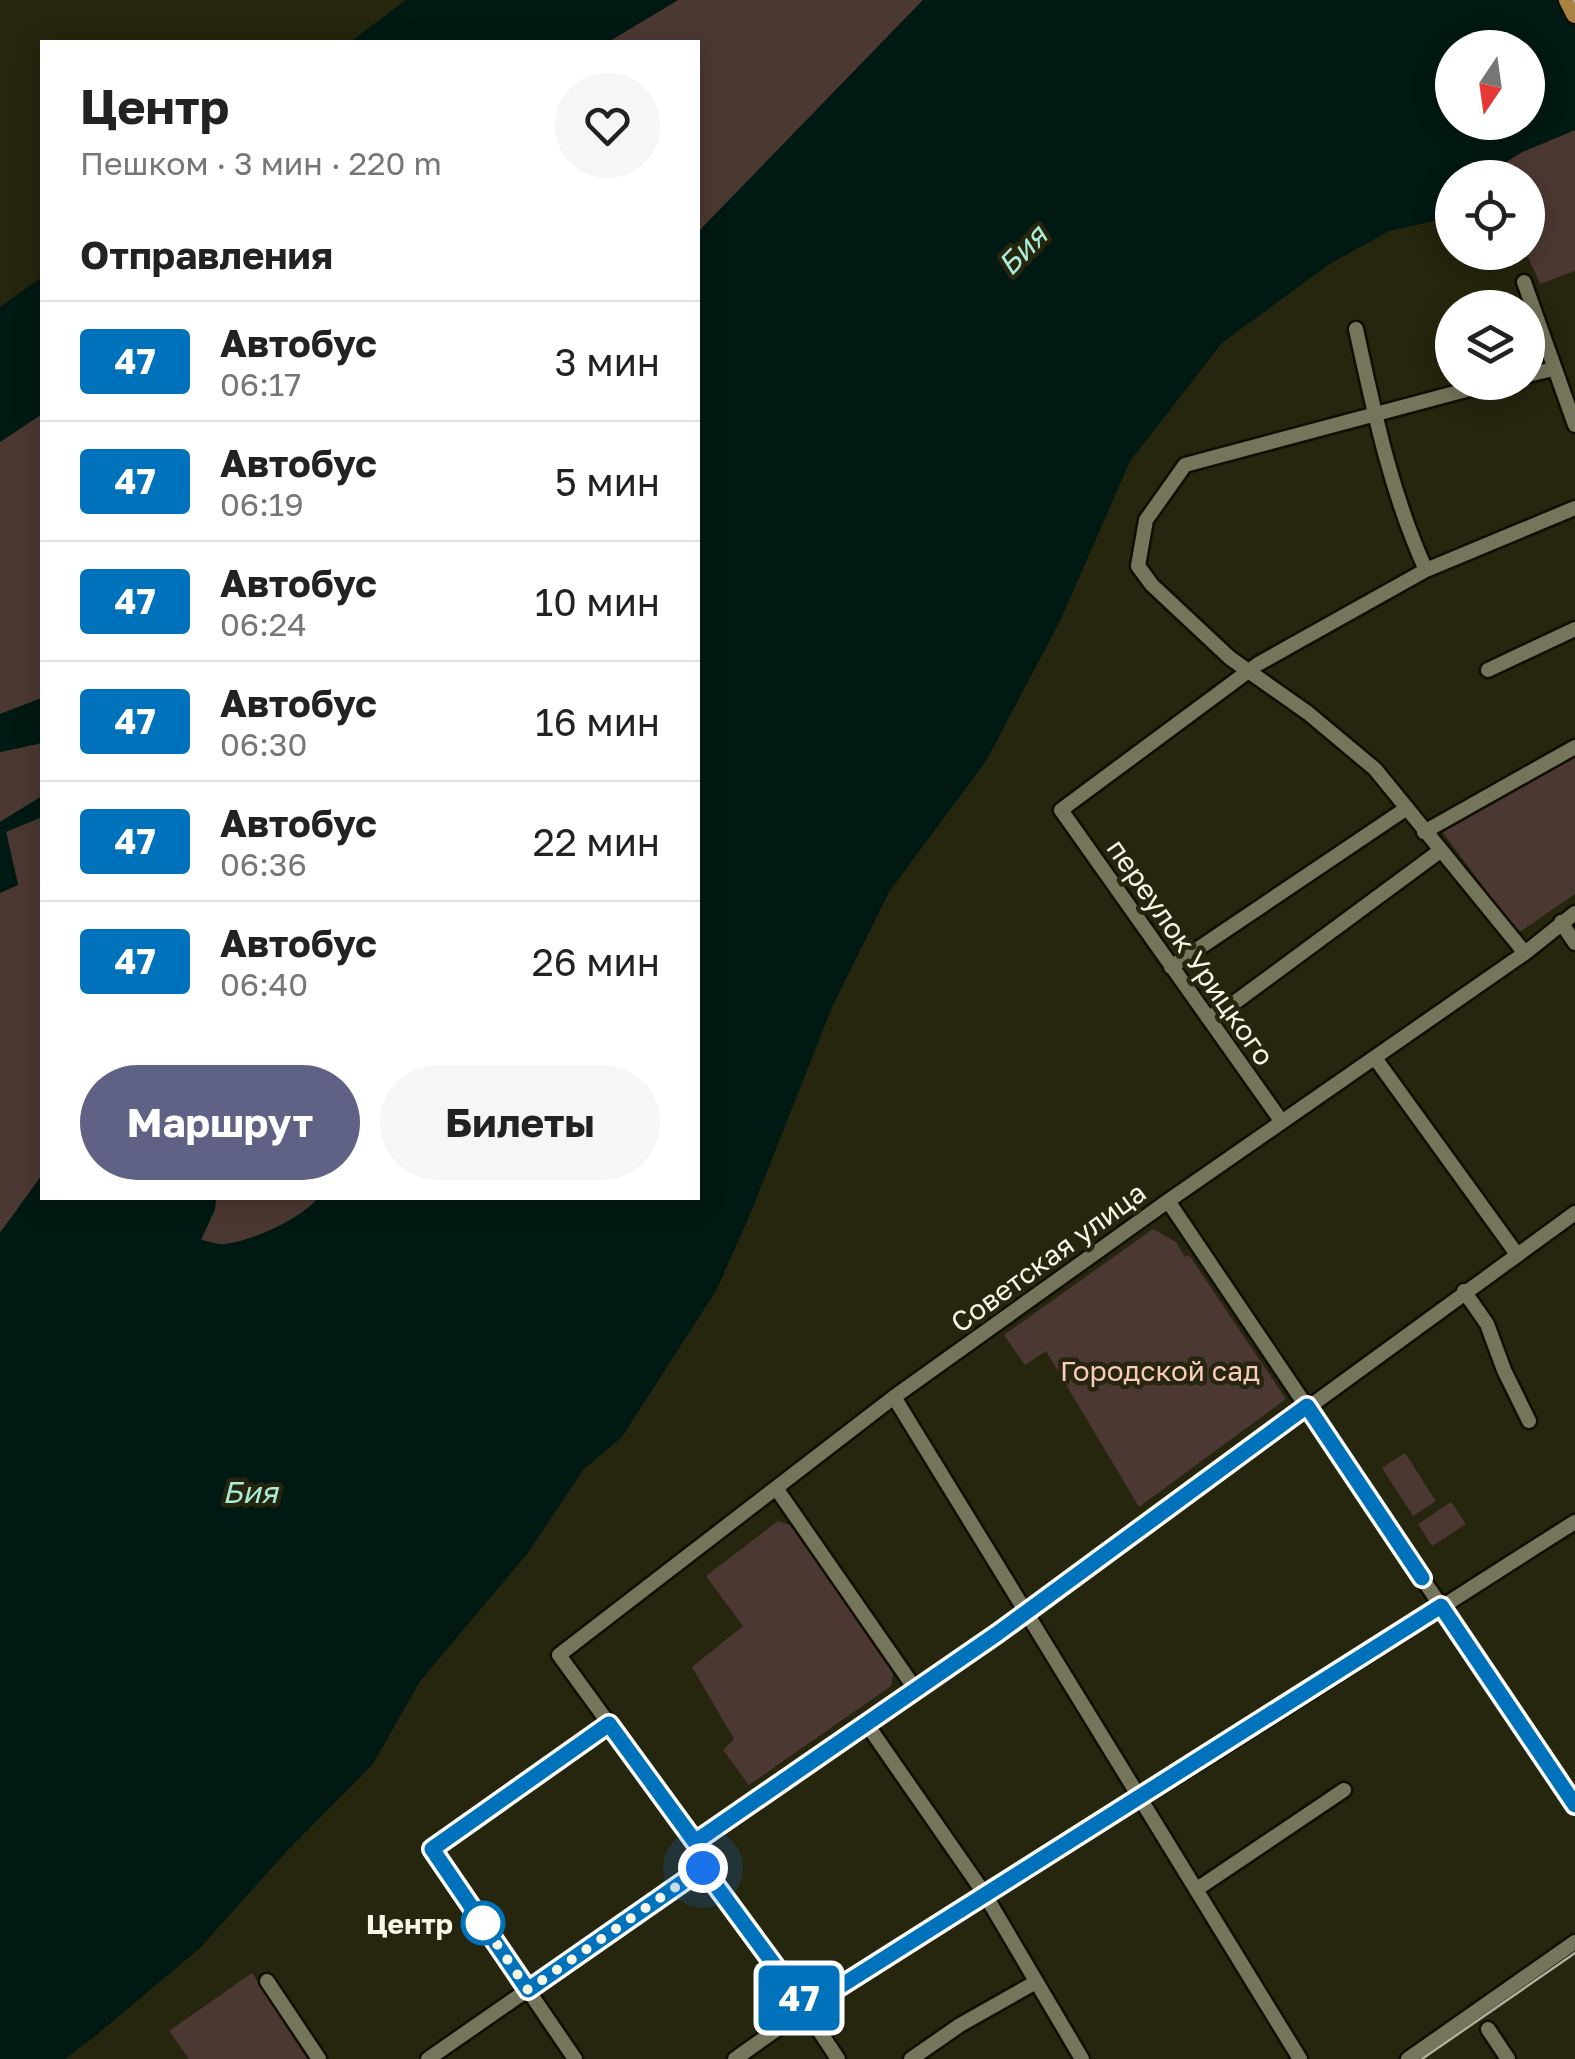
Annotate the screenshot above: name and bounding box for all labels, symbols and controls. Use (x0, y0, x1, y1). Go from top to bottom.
north arrow (1435, 30, 1545, 140)
map controls (1435, 30, 1545, 400)
button: heart (555, 73, 660, 178)
text: Центр (80, 77, 229, 135)
text: Пешком · 3 мин · 220 m (80, 144, 442, 182)
button: locate (1435, 160, 1545, 270)
water label: Бия (990, 216, 1055, 282)
text: Отправления (80, 232, 333, 277)
button: layers (1435, 290, 1545, 400)
text: Автобус (220, 320, 377, 365)
text: 3 мин (555, 339, 660, 384)
text: 47 (115, 340, 155, 382)
text: 06:17 (220, 365, 301, 403)
text: Автобус (220, 440, 377, 485)
text: 5 мин (555, 459, 660, 504)
text: 47 (115, 460, 155, 502)
text: 06:19 (220, 485, 304, 523)
text: Автобус (220, 560, 377, 605)
text: 10 мин (535, 579, 660, 624)
text: 47 (115, 580, 155, 622)
text: 06:24 (220, 605, 307, 643)
text: Автобус (220, 680, 377, 725)
text: 16 мин (535, 699, 660, 744)
text: 47 (115, 700, 155, 742)
text: 06:30 (220, 725, 307, 763)
text: Автобус (220, 800, 377, 845)
text: 22 мин (533, 819, 660, 864)
text: 47 (115, 820, 155, 862)
street label: переулок Урицкого (1101, 833, 1281, 1071)
text: 06:36 (220, 845, 307, 883)
text: Автобус (220, 920, 377, 965)
text: 26 мин (532, 939, 660, 984)
text: 47 (115, 940, 155, 982)
text: 06:40 (220, 965, 308, 1003)
button: Маршрут (80, 1065, 360, 1180)
button: Билеты (380, 1065, 660, 1180)
street label: Советская улица (944, 1175, 1152, 1339)
park label: Городской сад (1060, 1354, 1260, 1387)
water label: Бия (222, 1474, 280, 1510)
your location (678, 1843, 728, 1893)
marker: Центр (462, 1902, 504, 1944)
place label: Центр (366, 1907, 453, 1940)
line badge: 47 (754, 1966, 844, 2030)
text: 47 (779, 1977, 819, 2019)

